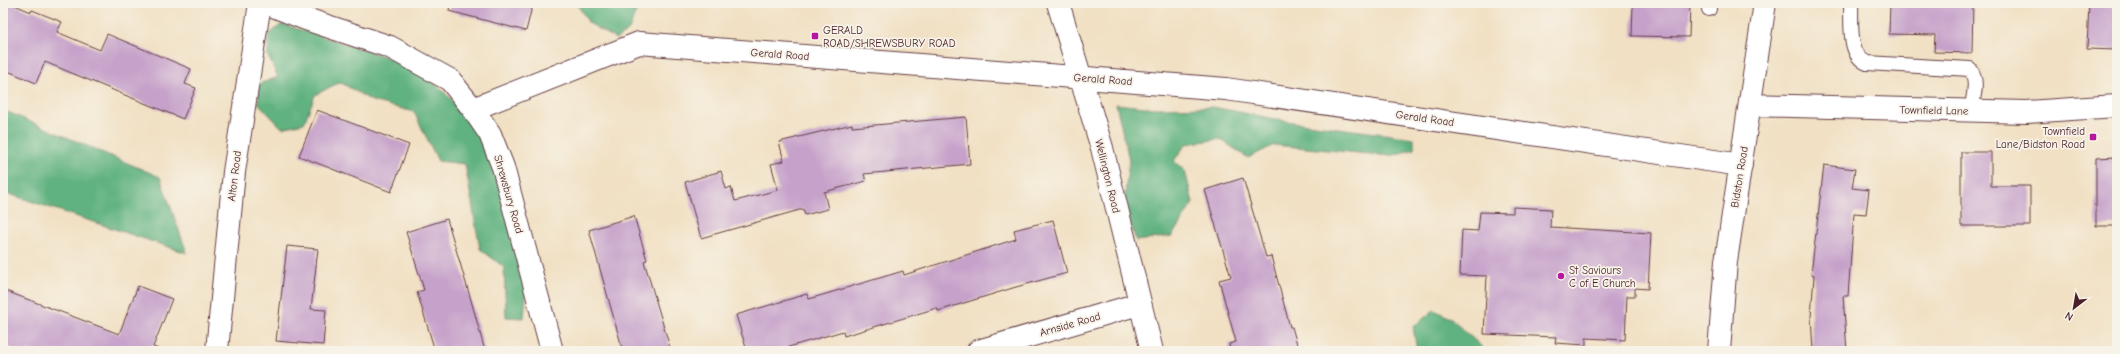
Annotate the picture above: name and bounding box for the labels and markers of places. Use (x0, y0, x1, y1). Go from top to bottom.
place label: GERALD ROAD/SHREWSBURY ROAD (823, 24, 956, 50)
marker: GERALD ROAD/SHREWSBURY ROAD (810, 31, 820, 41)
place label: Townfield Lane/Bidston Road (1996, 125, 2085, 151)
marker: Townfield Lane/Bidston Road (2088, 132, 2098, 142)
place label: St Saviours C of E Church (1569, 264, 1636, 290)
marker: St Saviours C of E Church (1556, 271, 1566, 281)

